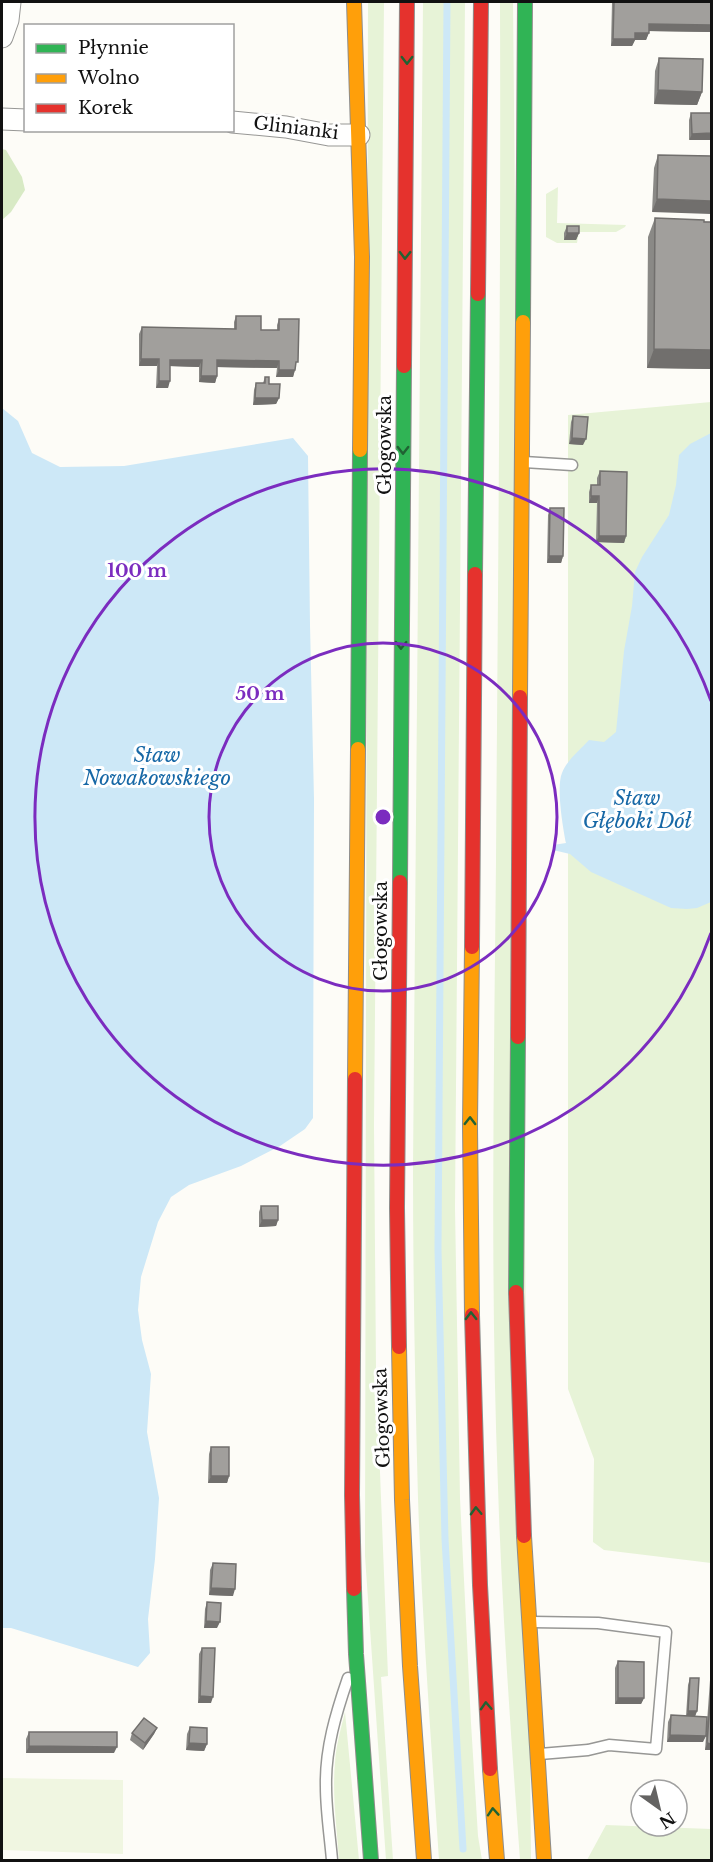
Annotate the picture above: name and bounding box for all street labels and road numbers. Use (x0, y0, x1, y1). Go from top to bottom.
street label: Glinianki (252, 112, 340, 144)
street label: Głogowska (374, 395, 396, 495)
street label: Głogowska (370, 881, 392, 981)
street label: Głogowska (369, 1368, 395, 1468)

